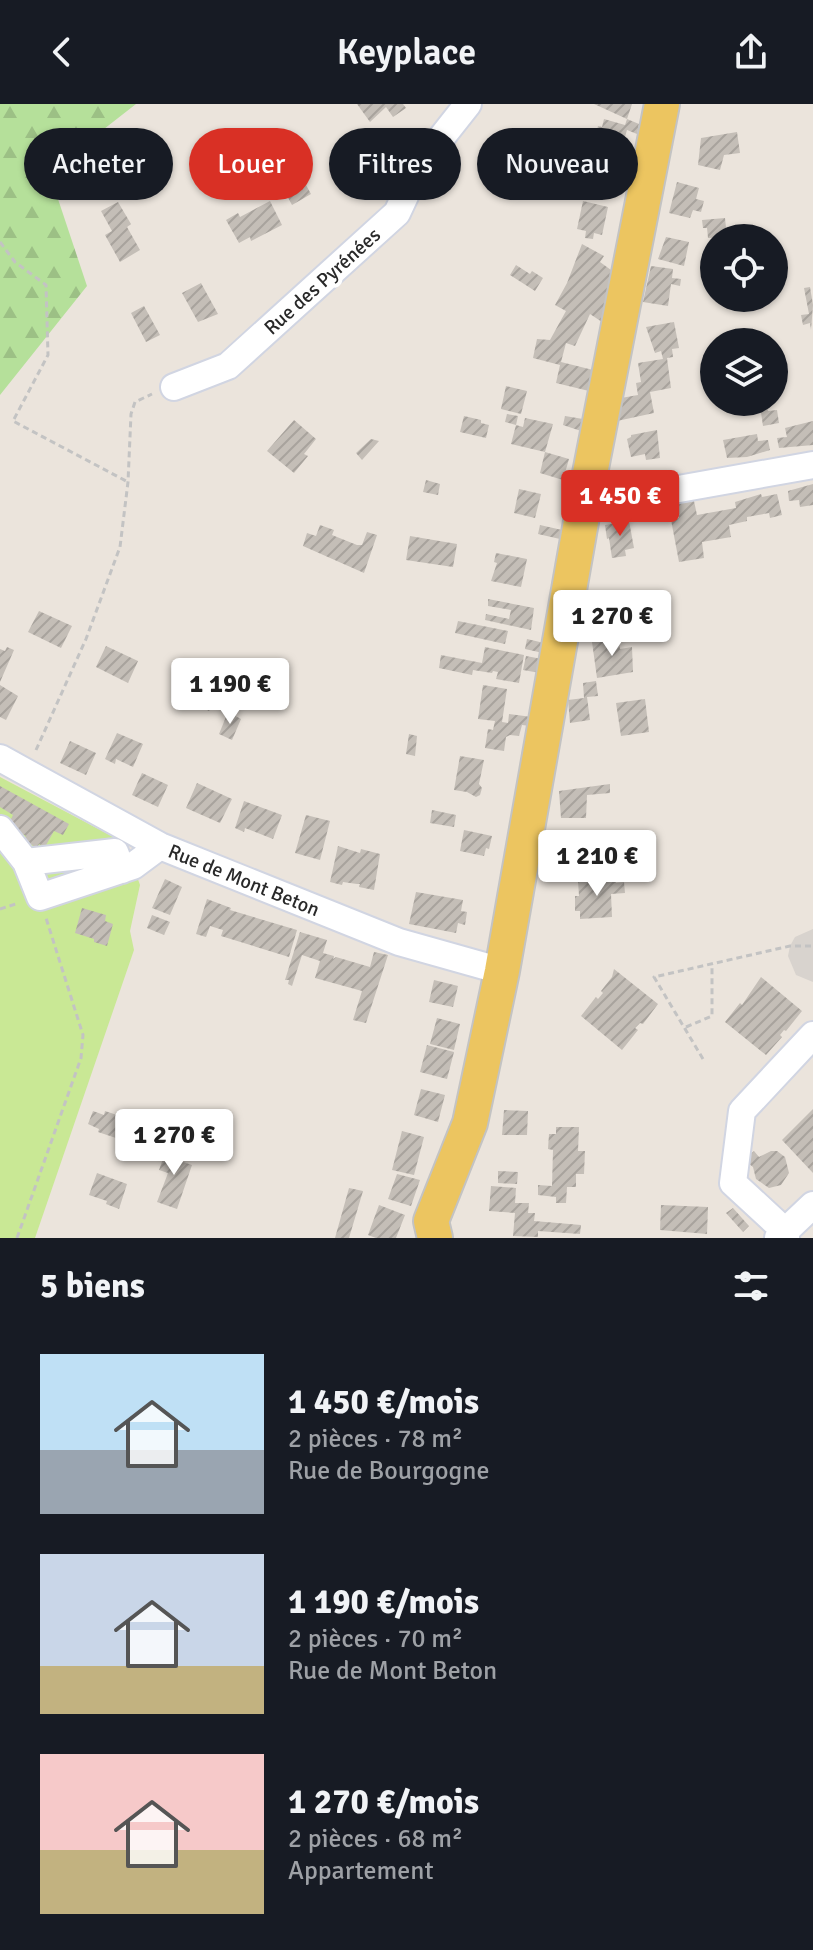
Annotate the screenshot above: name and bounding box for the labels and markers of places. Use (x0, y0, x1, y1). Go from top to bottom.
pin: 1 450 € (546, 470, 694, 538)
pin: 1 270 € (538, 590, 686, 658)
pin: 1 190 € (156, 658, 304, 726)
pin: 1 210 € (523, 830, 671, 898)
pin: 1 270 € (100, 1109, 248, 1177)

